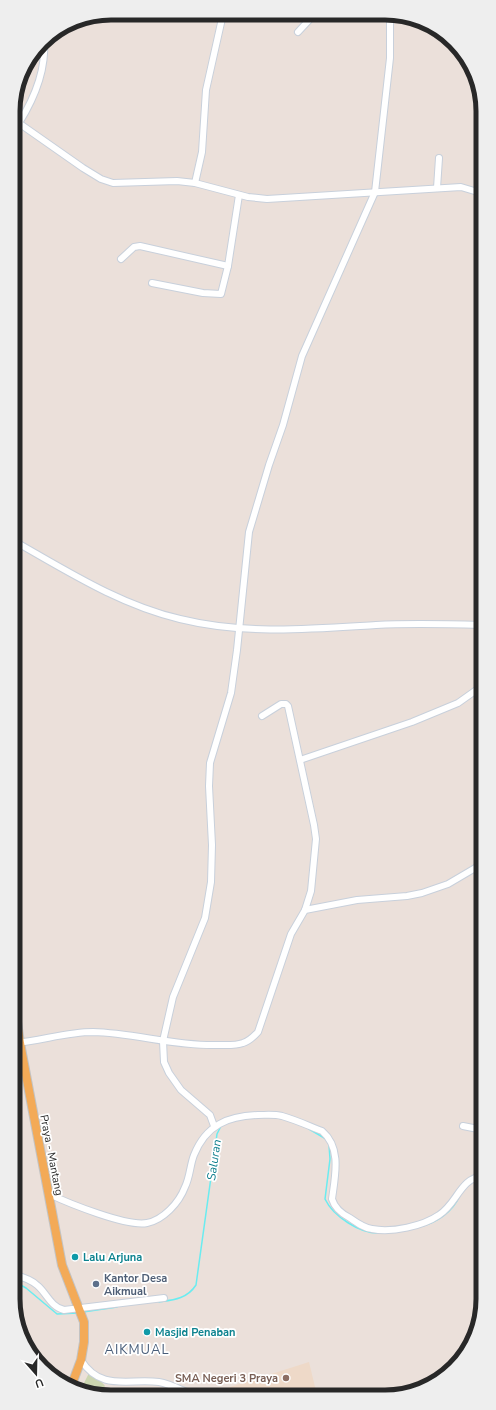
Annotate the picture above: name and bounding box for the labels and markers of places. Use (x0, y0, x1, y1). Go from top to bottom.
place label: Lalu Arjuna (83, 1250, 142, 1265)
marker: Lalu Arjuna (70, 1252, 80, 1262)
place label: Kantor Desa Aikmual (104, 1271, 167, 1299)
marker: Kantor Desa Aikmual (91, 1279, 101, 1289)
place label: Masjid Penaban (155, 1325, 236, 1340)
marker: Masjid Penaban (142, 1327, 152, 1337)
place label: SMA Negeri 3 Praya (175, 1371, 278, 1386)
marker: SMA Negeri 3 Praya (281, 1373, 291, 1383)

